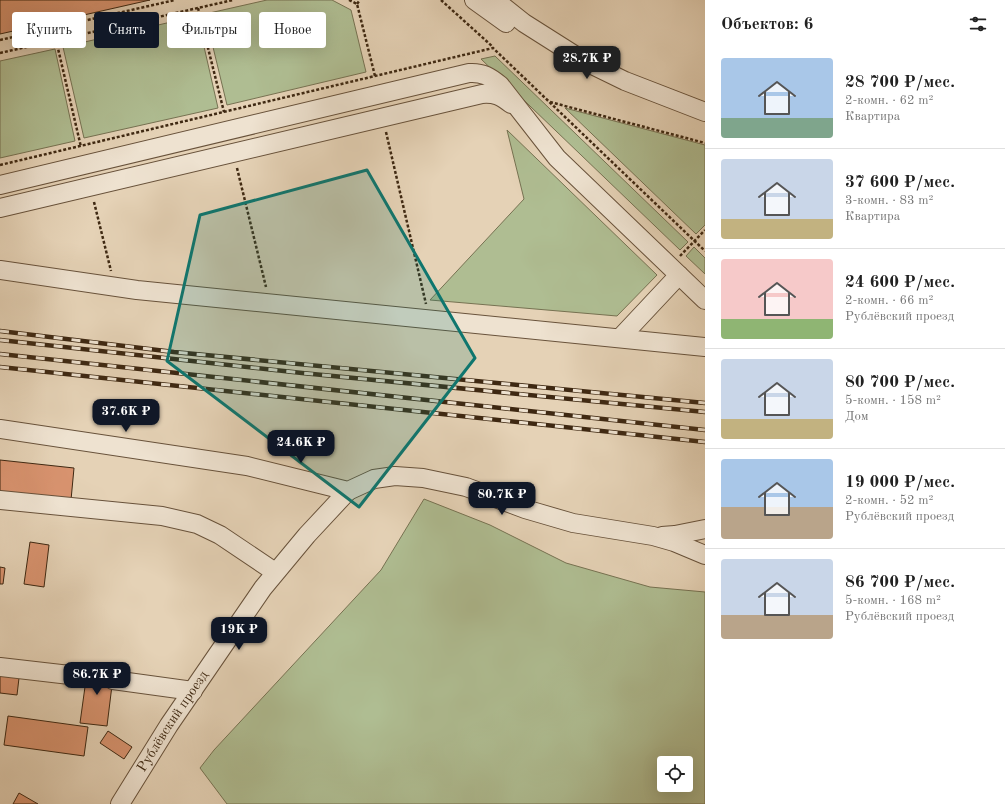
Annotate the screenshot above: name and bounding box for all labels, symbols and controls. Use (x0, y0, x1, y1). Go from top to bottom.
chip: Купить (12, 12, 86, 48)
chip: Снять (94, 12, 159, 48)
chip: Фильтры (167, 12, 251, 48)
chip: Новое (259, 12, 326, 48)
icon: filters (967, 13, 989, 35)
text: Объектов: 6 (721, 16, 813, 33)
pin: 28.7K ₽ (550, 46, 624, 80)
text: 28.7K ₽ (562, 52, 612, 65)
icon: home (753, 74, 801, 122)
text: 28 700 ₽/мес. (845, 74, 955, 91)
text: 2-комн. · 62 m² (845, 94, 933, 107)
text: Квартира (845, 110, 900, 123)
text: 37 600 ₽/мес. (845, 174, 955, 191)
icon: home (753, 175, 801, 223)
text: 3-комн. · 83 m² (845, 194, 933, 207)
text: Квартира (845, 210, 900, 223)
text: 24 600 ₽/мес. (845, 274, 955, 291)
icon: home (753, 275, 801, 323)
text: 2-комн. · 66 m² (845, 294, 933, 307)
text: Рублёвский проезд (845, 310, 954, 323)
text: 80 700 ₽/мес. (845, 374, 955, 391)
icon: home (753, 375, 801, 423)
text: 5-комн. · 158 m² (845, 394, 941, 407)
pin: 37.6K ₽ (89, 399, 163, 433)
text: 37.6K ₽ (101, 405, 151, 418)
text: Дом (845, 410, 869, 423)
pin: 24.6K ₽ (264, 430, 338, 464)
text: 24.6K ₽ (276, 436, 326, 449)
text: 19 000 ₽/мес. (845, 474, 955, 491)
icon: home (753, 475, 801, 523)
pin: 80.7K ₽ (465, 482, 539, 516)
text: 80.7K ₽ (477, 488, 527, 501)
text: 2-комн. · 52 m² (845, 494, 933, 507)
text: Рублёвский проезд (845, 510, 954, 523)
text: 86 700 ₽/мес. (845, 574, 955, 591)
icon: home (753, 575, 801, 623)
text: 5-комн. · 168 m² (845, 594, 941, 607)
text: Рублёвский проезд (845, 610, 954, 623)
pin: 19K ₽ (211, 617, 267, 651)
text: 19K ₽ (220, 623, 258, 636)
pin: 86.7K ₽ (60, 662, 134, 696)
text: 86.7K ₽ (72, 668, 122, 681)
street label: Рублёвский проезд (135, 668, 211, 774)
map controls (657, 756, 693, 792)
button: locate (657, 756, 693, 792)

